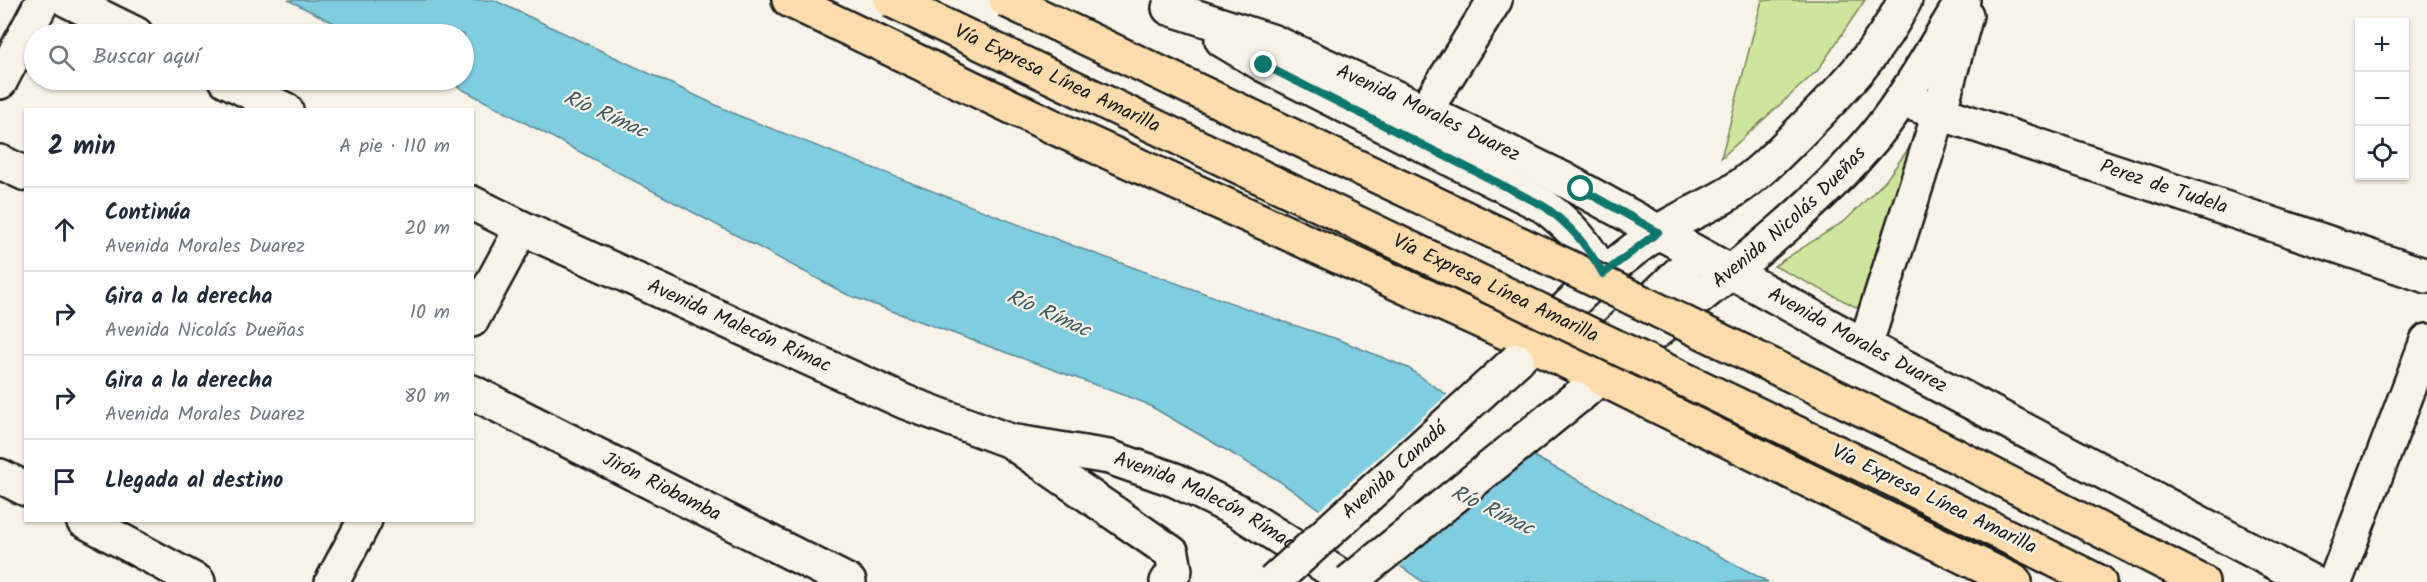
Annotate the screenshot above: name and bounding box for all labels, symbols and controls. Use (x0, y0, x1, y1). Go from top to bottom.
street label: Vía Expresa Línea Amarilla (949, 16, 1165, 142)
map controls (2355, 18, 2409, 180)
button: + (2355, 18, 2409, 72)
search box (24, 24, 474, 90)
text: Buscar aquí (93, 40, 200, 75)
icon: search (45, 41, 78, 74)
route end (1250, 51, 1276, 77)
street label: Avenida Morales Duarez (1331, 56, 1525, 171)
button: − (2355, 72, 2409, 126)
water label: Río Rímac (558, 82, 654, 149)
text: 2 min (48, 126, 116, 168)
button: locate (2355, 126, 2409, 180)
text: A pie · 110 m (339, 131, 450, 163)
street label: Avenida Nicolás Dueñas (1705, 139, 1875, 297)
street label: Perez de Tudela (2096, 151, 2232, 224)
route start (1567, 175, 1593, 201)
text: Continúa (105, 196, 190, 231)
icon: ahead (48, 213, 81, 246)
text: 20 m (404, 213, 450, 245)
street label: Vía Expresa Línea Amarilla (1387, 226, 1604, 352)
text: Avenida Morales Duarez (105, 231, 305, 263)
street label: Avenida Malecón Rímac (642, 271, 836, 382)
street label: Avenida Morales Duarez (1762, 279, 1953, 403)
text: Gira a la derecha (105, 280, 272, 315)
water label: Río Rímac (1001, 281, 1097, 348)
icon: right (48, 297, 81, 330)
text: 10 m (410, 297, 450, 329)
text: Avenida Nicolás Dueñas (105, 315, 305, 347)
text: Gira a la derecha (105, 364, 272, 399)
icon: right (48, 381, 81, 414)
text: 80 m (404, 381, 450, 413)
text: Avenida Morales Duarez (105, 399, 305, 431)
street label: Avenida Canadá (1335, 413, 1456, 528)
street label: Vía Expresa Línea Amarilla (1826, 436, 2042, 564)
street label: Jirón Riobamba (596, 444, 726, 531)
street label: Avenida Malecón Rímac (1109, 444, 1301, 559)
text: Llegada al destino (105, 464, 283, 499)
icon: arrive (48, 465, 81, 498)
water label: Río Rímac (1445, 477, 1541, 546)

